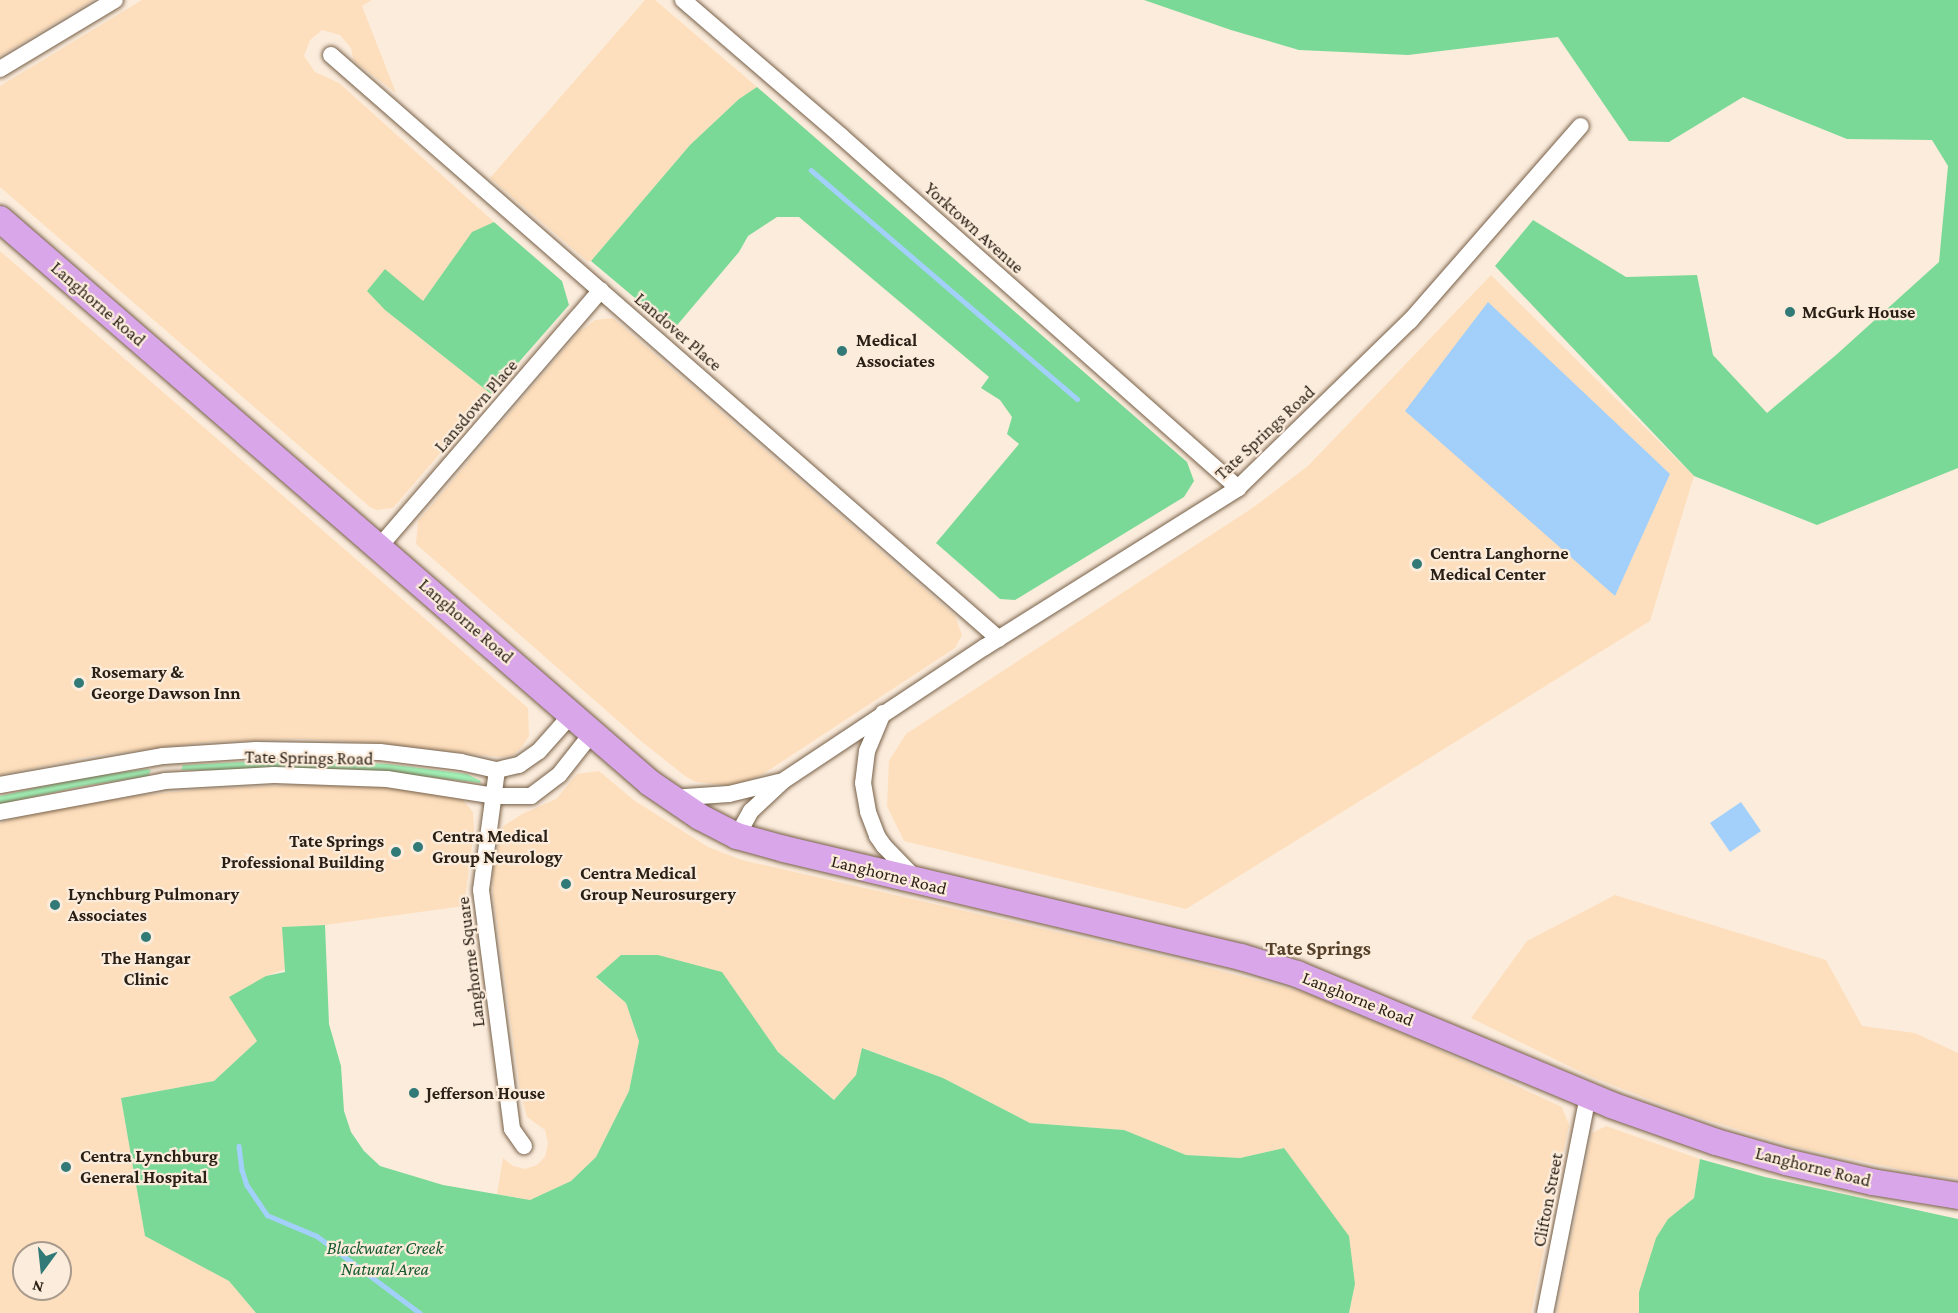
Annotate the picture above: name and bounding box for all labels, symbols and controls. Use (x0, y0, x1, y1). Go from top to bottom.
street label: Yorktown Avenue (920, 178, 1028, 278)
street label: Langhorne Road (46, 257, 150, 351)
street label: Landover Place (630, 288, 726, 376)
place label: McGurk House (1802, 301, 1915, 323)
marker: McGurk House (1783, 305, 1797, 319)
place label: Medical Associates (856, 330, 935, 372)
marker: Medical Associates (833, 342, 851, 360)
street label: Lansdown Place (430, 355, 522, 457)
street label: Tate Springs Road (1211, 381, 1319, 485)
place label: Centra Langhorne Medical Center (1430, 543, 1569, 586)
marker: Centra Langhorne Medical Center (1408, 555, 1426, 573)
street label: Langhorne Road (414, 574, 518, 668)
place label: Rosemary & George Dawson Inn (91, 662, 241, 704)
marker: Rosemary & George Dawson Inn (72, 676, 86, 690)
street label: Tate Springs Road (244, 746, 374, 770)
place label: Centra Medical Group Neurology (432, 826, 563, 868)
place label: Tate Springs Professional Building (221, 831, 384, 874)
marker: Centra Medical Group Neurology (409, 838, 427, 856)
marker: Tate Springs Professional Building (389, 845, 403, 859)
street label: Langhorne Road (829, 850, 949, 900)
place label: Centra Medical Group Neurosurgery (580, 863, 736, 906)
marker: Centra Medical Group Neurosurgery (557, 875, 575, 893)
place label: Lynchburg Pulmonary Associates (68, 884, 239, 926)
marker: Lynchburg Pulmonary Associates (46, 896, 64, 914)
street label: Langhorne Square (452, 896, 490, 1028)
marker: The Hangar Clinic (137, 928, 155, 946)
district label: Tate Springs (1265, 936, 1371, 960)
place label: The Hangar Clinic (101, 948, 191, 990)
street label: Langhorne Road (1299, 967, 1417, 1031)
place label: Jefferson House (426, 1082, 545, 1104)
marker: Jefferson House (407, 1086, 421, 1100)
street label: Langhorne Road (1753, 1142, 1873, 1192)
place label: Centra Lynchburg General Hospital (80, 1146, 218, 1188)
street label: Clifton Street (1528, 1151, 1568, 1249)
marker: Centra Lynchburg General Hospital (57, 1158, 75, 1176)
park label: Blackwater Creek Natural Area (327, 1238, 443, 1280)
north arrow (12, 1241, 72, 1301)
text: N (30, 1277, 45, 1297)

